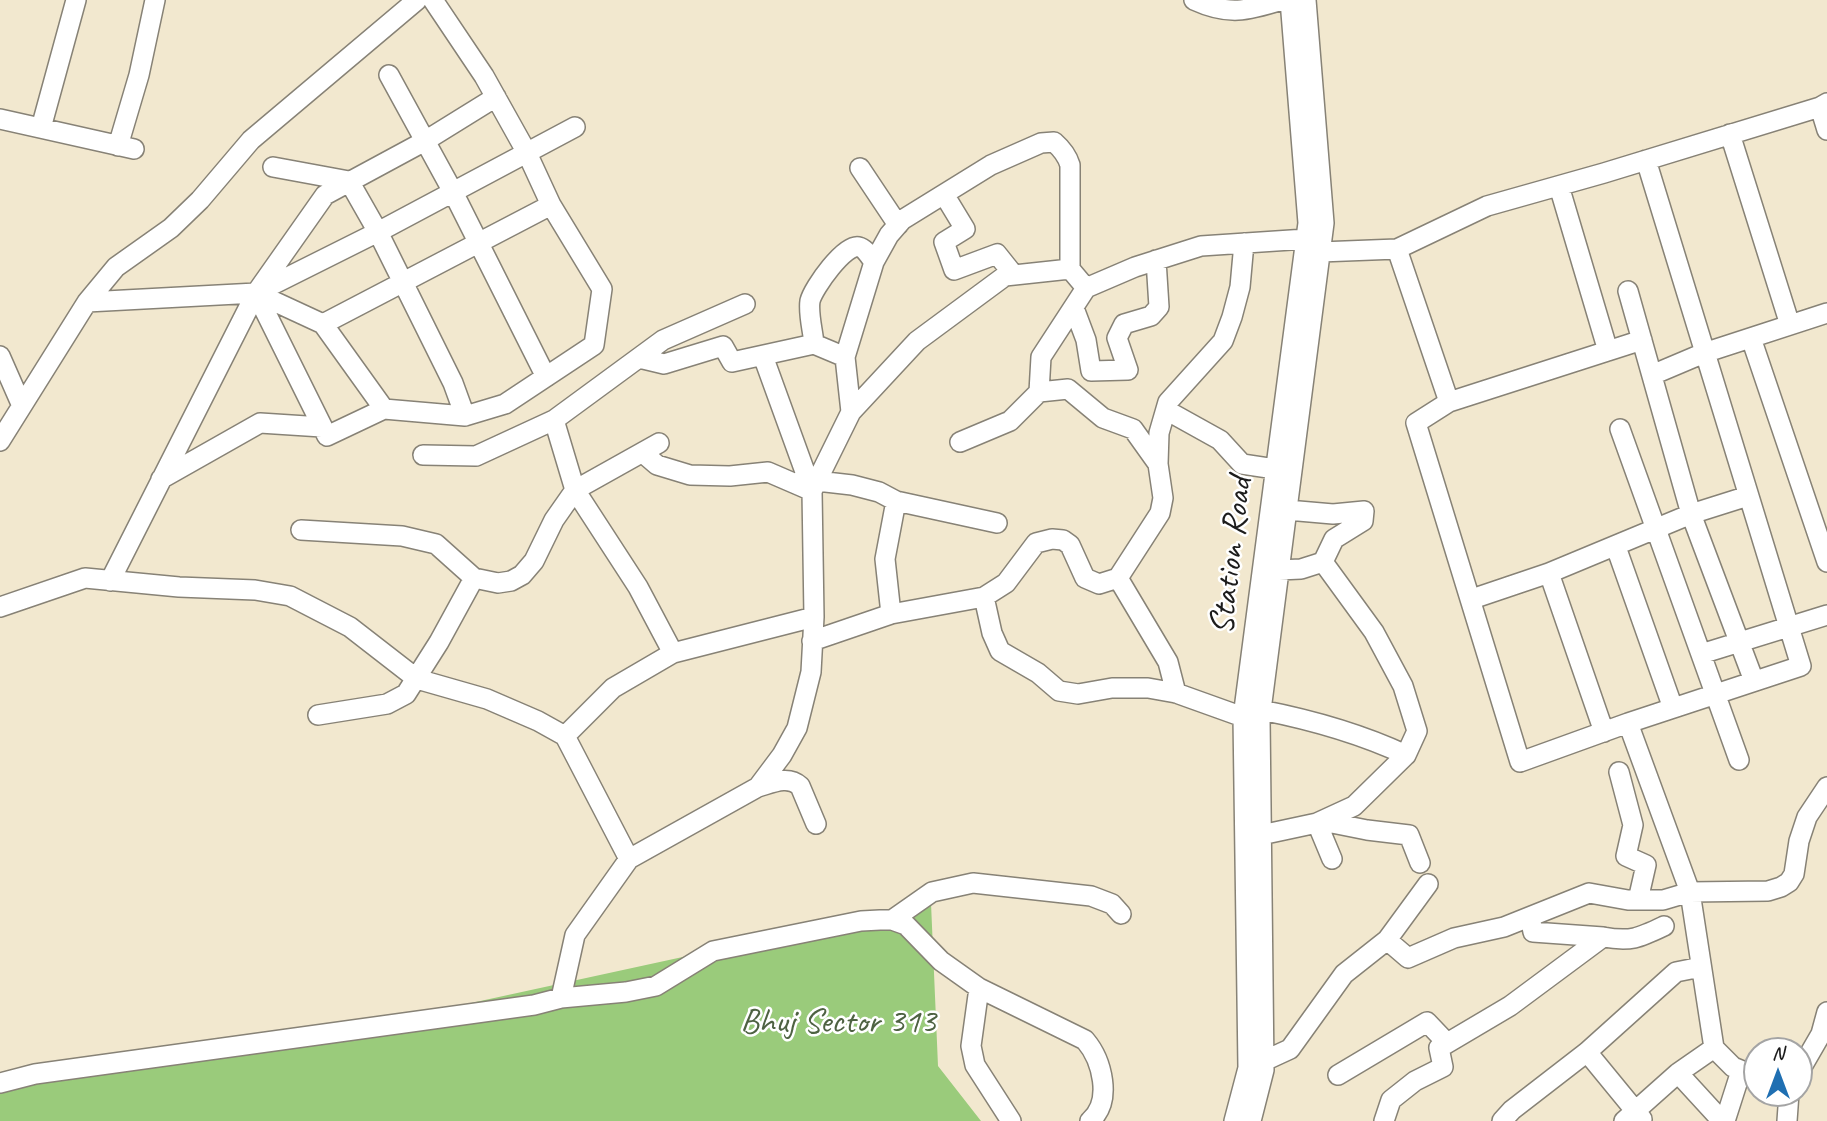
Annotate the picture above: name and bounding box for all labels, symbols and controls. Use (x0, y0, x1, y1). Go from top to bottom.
street label: Station Road (1202, 475, 1262, 637)
park label: Bhuj Sector 313 (740, 1002, 936, 1044)
north arrow (1743, 1037, 1813, 1107)
text: N (1772, 1041, 1784, 1065)

